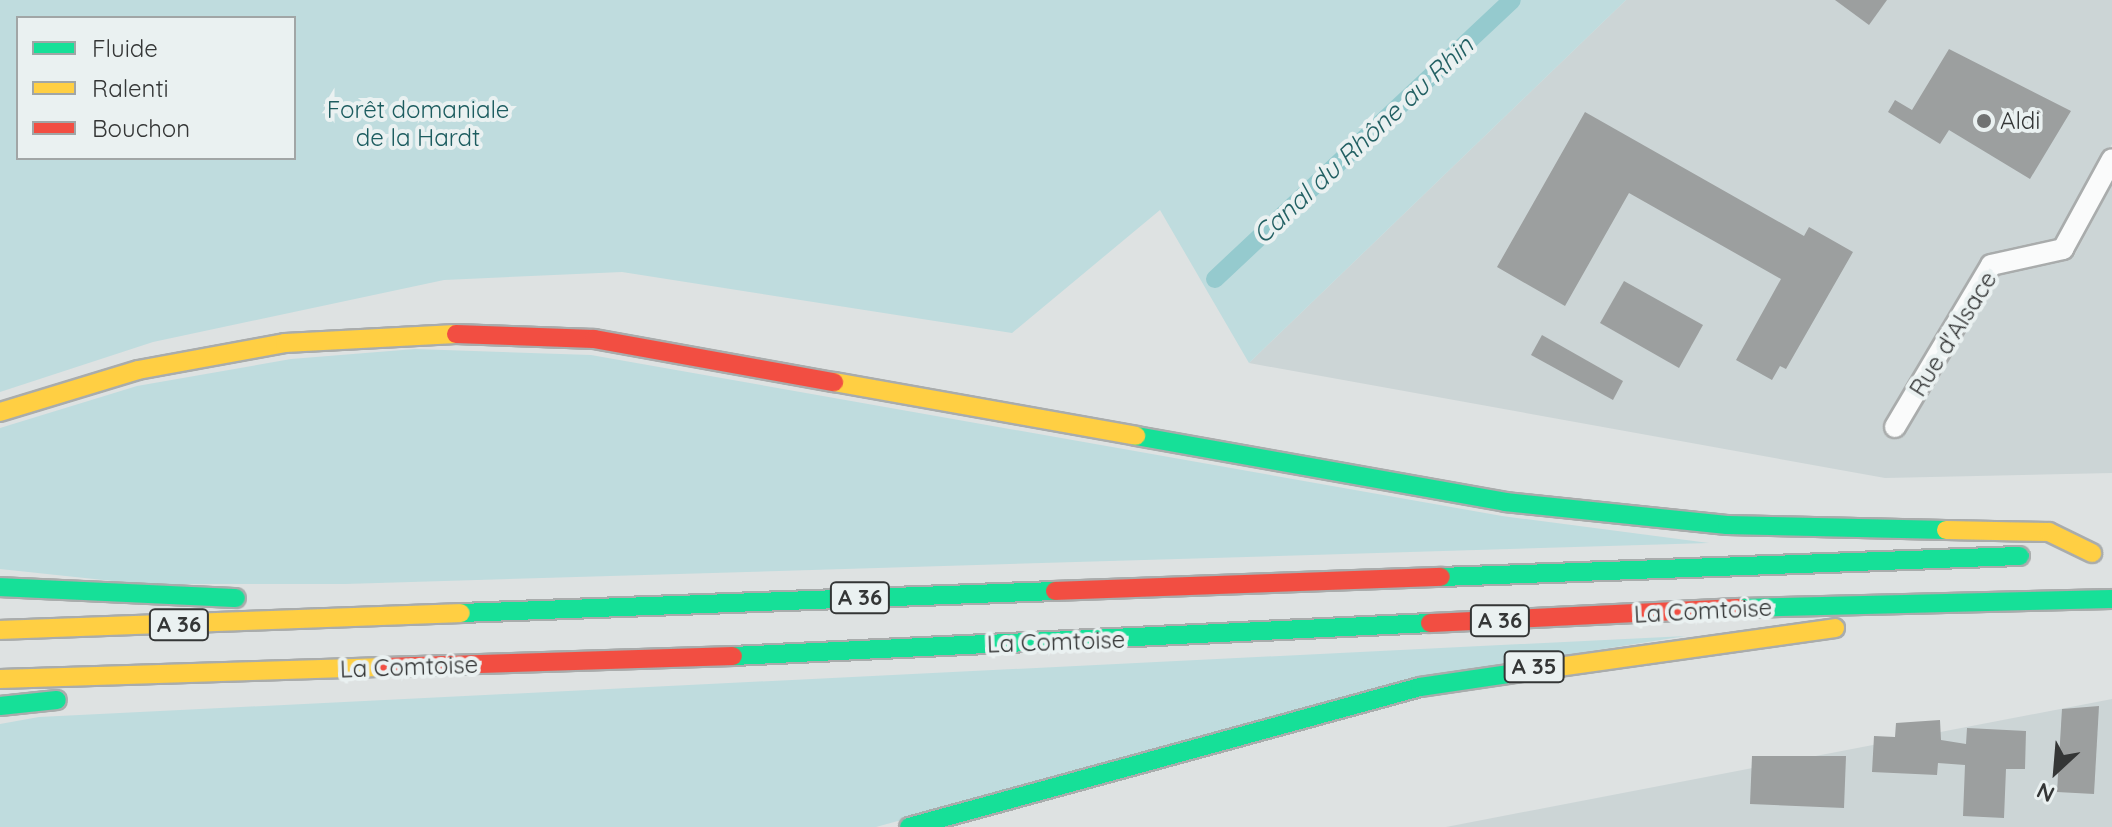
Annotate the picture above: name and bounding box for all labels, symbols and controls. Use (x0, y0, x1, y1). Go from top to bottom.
legend (16, 16, 296, 160)
water label: Canal du Rhône au Rhin (1246, 30, 1480, 250)
text: Fluide (92, 33, 158, 63)
text: Ralenti (92, 73, 169, 103)
park label: Forêt domaniale de la Hardt (327, 96, 509, 152)
place label: Aldi (2000, 107, 2040, 135)
marker: Aldi (1975, 112, 1993, 130)
text: Bouchon (92, 113, 190, 143)
street label: Rue d'Alsace (1903, 266, 2003, 402)
road number: A 36 (828, 580, 892, 616)
street label: La Comtoise (1633, 593, 1773, 629)
road number: A 36 (1468, 603, 1532, 639)
road number: A 36 (147, 607, 211, 643)
street label: La Comtoise (986, 625, 1126, 659)
road number: A 35 (1502, 649, 1566, 685)
street label: La Comtoise (339, 650, 479, 684)
north arrow (2016, 731, 2096, 811)
text: N (2032, 776, 2059, 809)

